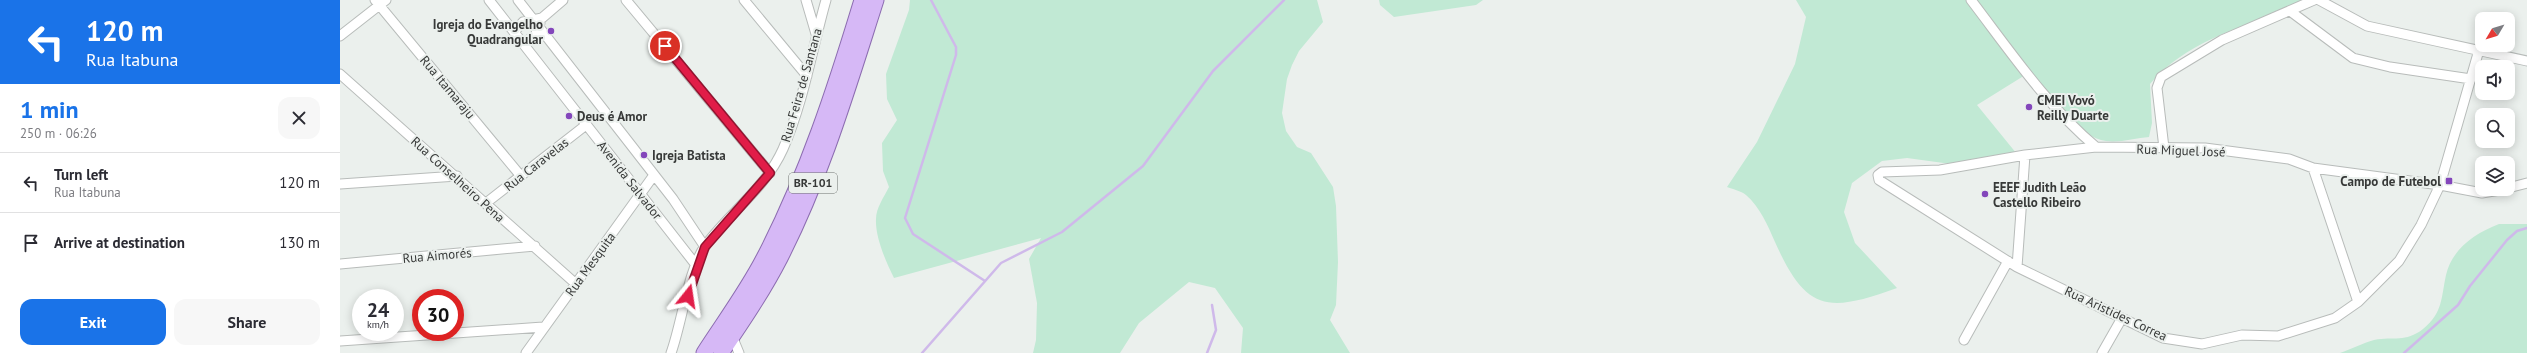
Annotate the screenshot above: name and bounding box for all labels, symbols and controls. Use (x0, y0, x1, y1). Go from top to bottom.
text: 120 m (86, 12, 163, 49)
north arrow (2475, 12, 2515, 52)
map controls (2475, 12, 2515, 196)
icon: left (20, 16, 72, 68)
place label: Igreja do Evangelho Quadrangular (433, 16, 543, 48)
marker: Igreja do Evangelho Quadrangular (546, 26, 556, 36)
street label: Rua Feira de Santana (777, 26, 826, 144)
pin (648, 29, 682, 63)
icon: arrive (654, 35, 676, 57)
text: Rua Itabuna (86, 48, 178, 71)
street label: Rua Itamaraju (416, 52, 479, 122)
button: sound (2475, 60, 2515, 100)
place label: CMEI Vovó Reilly Duarte (2037, 92, 2109, 124)
text: 1 min (20, 94, 79, 125)
button: close (278, 97, 320, 139)
marker: CMEI Vovó Reilly Duarte (2024, 102, 2034, 112)
place label: Deus é Amor (577, 108, 647, 125)
button: search (2475, 108, 2515, 148)
marker: Deus é Amor (564, 111, 574, 121)
text: 250 m · 06:26 (20, 125, 97, 142)
street label: Rua Conselheiro Pena (407, 133, 508, 226)
street label: Rua Caravelas (501, 134, 572, 195)
street label: Avenida Salvador (593, 137, 666, 224)
street label: Rua Miguel José (2136, 140, 2226, 161)
place label: Igreja Batista (652, 147, 726, 164)
marker: Igreja Batista (639, 150, 649, 160)
button: layers (2475, 156, 2515, 196)
text: Turn left (54, 165, 108, 184)
icon: left (20, 172, 42, 194)
text: 120 m (279, 173, 320, 192)
road number: BR-101 (789, 173, 837, 193)
place label: Campo de Futebol (2340, 173, 2441, 190)
marker: Campo de Futebol (2444, 176, 2454, 186)
place label: EEEF Judith Leão Castello Ribeiro (1993, 179, 2086, 211)
text: Rua Itabuna (54, 184, 121, 201)
marker: EEEF Judith Leão Castello Ribeiro (1980, 189, 1990, 199)
street label: Rua Mesquita (561, 229, 619, 300)
icon: arrive (20, 232, 42, 254)
text: Arrive at destination (54, 233, 185, 252)
text: 130 m (279, 233, 320, 252)
street label: Rua Aimorés (402, 244, 472, 267)
position arrow (667, 275, 709, 317)
street label: Rua Aristides Correa (2062, 282, 2170, 345)
speed limit sign: 30 (412, 289, 464, 341)
text: 24 (367, 297, 389, 323)
button: Exit (20, 299, 166, 345)
button: Share (174, 299, 320, 345)
text: km/h (367, 318, 389, 331)

